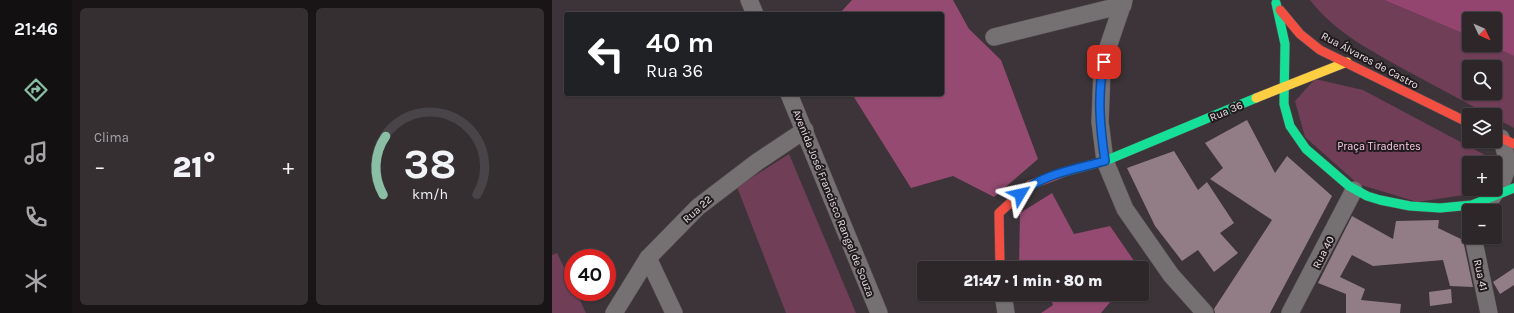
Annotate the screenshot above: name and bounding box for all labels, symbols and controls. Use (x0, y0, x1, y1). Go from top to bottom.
north arrow (1462, 12, 1502, 52)
map controls (1462, 12, 1502, 244)
text: 21:46 (14, 18, 58, 40)
text: 40 m (646, 26, 714, 59)
street label: Rua Álvares de Castro (1319, 27, 1422, 92)
icon: left (580, 28, 632, 80)
pin (1087, 45, 1121, 79)
icon: arrive (1093, 51, 1115, 73)
text: Rua 36 (646, 60, 703, 82)
button: search (1462, 60, 1502, 100)
icon: directions (22, 76, 50, 104)
street label: Rua 36 (1208, 99, 1245, 124)
street label: Avenida José Francisco Rangel de Souza (790, 108, 877, 299)
button: layers (1462, 108, 1502, 148)
text: Clima (94, 130, 129, 145)
icon: music (22, 139, 50, 167)
text: 38 (404, 139, 456, 187)
park label: Praça Tiradentes (1337, 140, 1421, 153)
text: 21° (172, 149, 216, 185)
text: − (94, 154, 106, 180)
text: + (282, 154, 294, 180)
button: + (1462, 156, 1502, 196)
position arrow (999, 173, 1041, 215)
text: km/h (412, 185, 448, 202)
street label: Rua 22 (680, 193, 715, 226)
icon: phone (22, 203, 50, 231)
button: − (1462, 204, 1502, 244)
street label: Rua 40 (1310, 234, 1337, 271)
speed limit sign: 40 (564, 249, 616, 301)
street label: Rua 41 (1471, 258, 1490, 292)
icon: climate (22, 267, 50, 295)
text: 21:47 · 1 min · 80 m (963, 272, 1103, 290)

